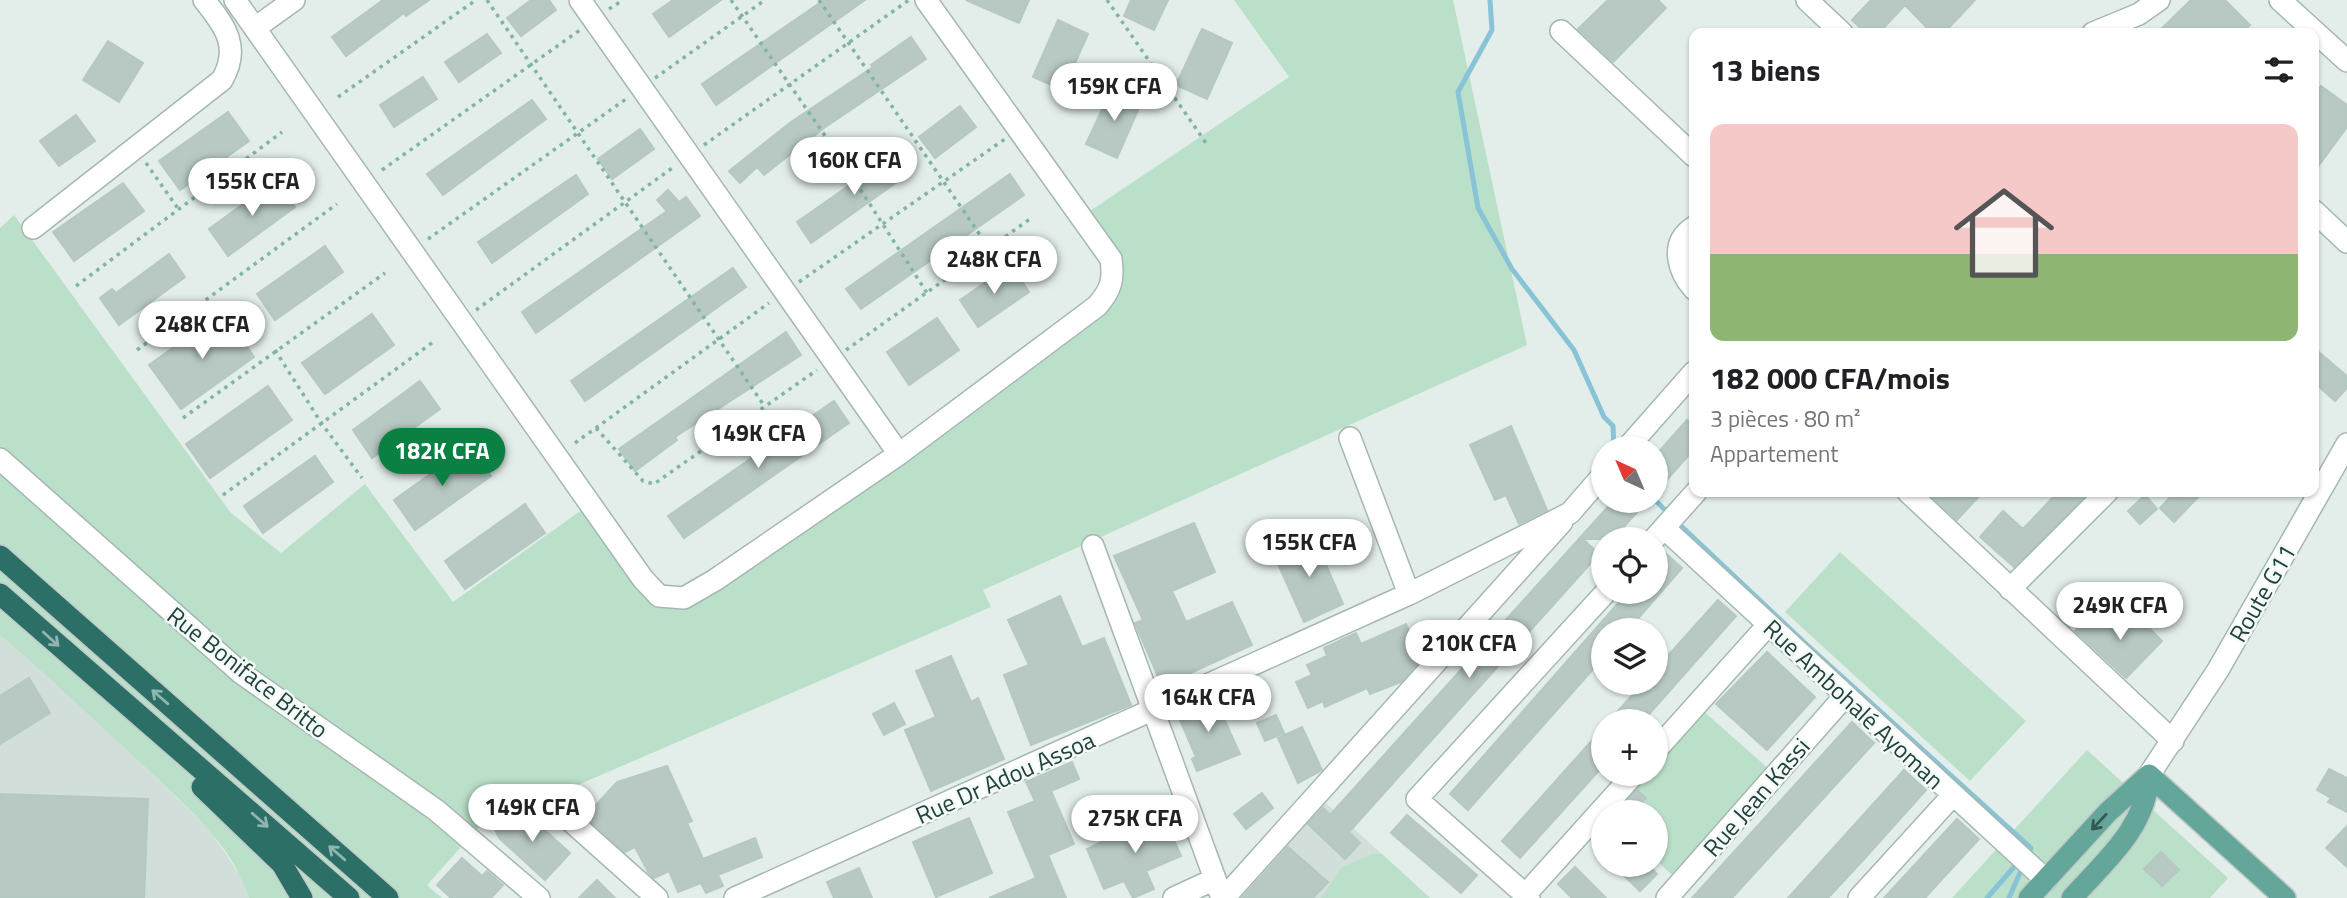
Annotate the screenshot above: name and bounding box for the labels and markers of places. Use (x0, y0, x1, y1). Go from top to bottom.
pin: 159K CFA (1042, 64, 1186, 123)
pin: 160K CFA (782, 138, 926, 197)
pin: 155K CFA (180, 158, 324, 218)
pin: 248K CFA (922, 236, 1066, 296)
pin: 248K CFA (130, 302, 274, 361)
pin: 149K CFA (686, 410, 830, 470)
pin: 182K CFA (370, 428, 514, 488)
pin: 155K CFA (1237, 520, 1381, 579)
pin: 249K CFA (2048, 582, 2192, 642)
pin: 210K CFA (1397, 620, 1541, 680)
pin: 164K CFA (1136, 674, 1280, 734)
pin: 149K CFA (460, 784, 604, 844)
pin: 275K CFA (1063, 796, 1207, 855)

